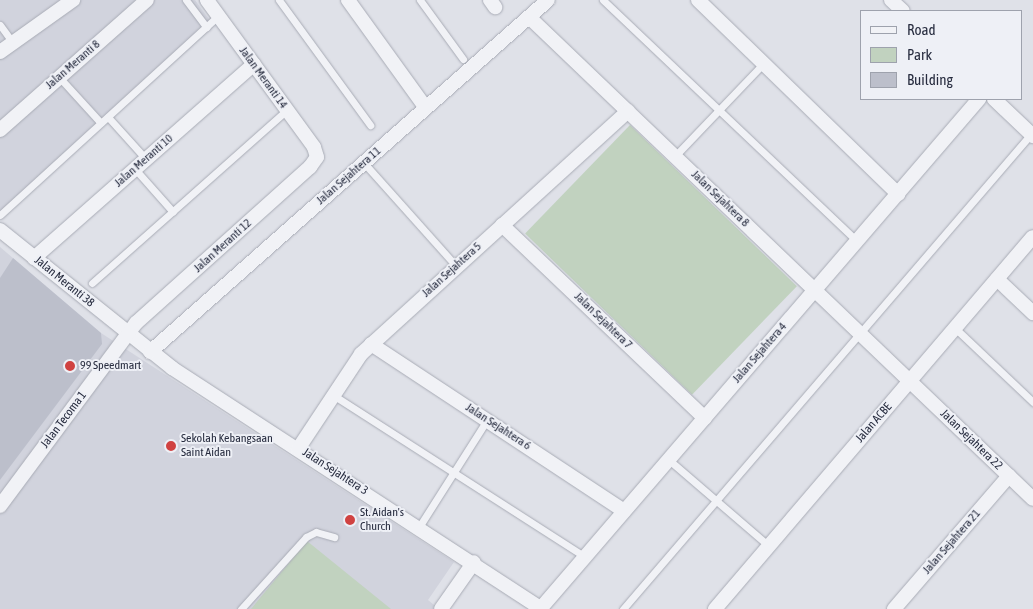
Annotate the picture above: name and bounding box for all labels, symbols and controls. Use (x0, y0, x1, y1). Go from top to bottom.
legend (860, 10, 1023, 100)
text: Road (907, 21, 936, 38)
street label: Jalan Meranti 8 (43, 37, 103, 93)
street label: Jalan Meranti 14 (236, 44, 290, 112)
text: Park (907, 46, 932, 63)
text: Building (907, 71, 953, 88)
street label: Jalan Meranti 10 (112, 132, 176, 190)
street label: Jalan Sejahtera 11 (314, 144, 384, 208)
street label: Jalan Sejahtera 8 (688, 168, 752, 230)
street label: Jalan Meranti 12 (191, 216, 255, 276)
street label: Jalan Sejahtera 5 (419, 239, 485, 301)
street label: Jalan Meranti 38 (31, 253, 97, 311)
street label: Jalan Sejahtera 7 (571, 290, 635, 352)
street label: Jalan Sejahtera 4 (730, 320, 790, 386)
place label: 99 Speedmart (80, 359, 141, 373)
marker: 99 Speedmart (64, 360, 76, 372)
street label: Jalan Tecoma 1 (38, 389, 90, 451)
street label: Jalan Sejahtera 6 (463, 400, 533, 454)
street label: Jalan ACBE (853, 400, 895, 446)
street label: Jalan Sejahtera 22 (937, 407, 1005, 473)
place label: Sekolah Kebangsaan Saint Aidan (181, 432, 273, 460)
marker: Sekolah Kebangsaan Saint Aidan (165, 440, 177, 452)
street label: Jalan Sejahtera 3 (300, 445, 370, 499)
place label: St. Aidan's Church (360, 506, 404, 534)
street label: Jalan Sejahtera 21 (920, 507, 984, 577)
marker: St. Aidan's Church (344, 514, 356, 526)

